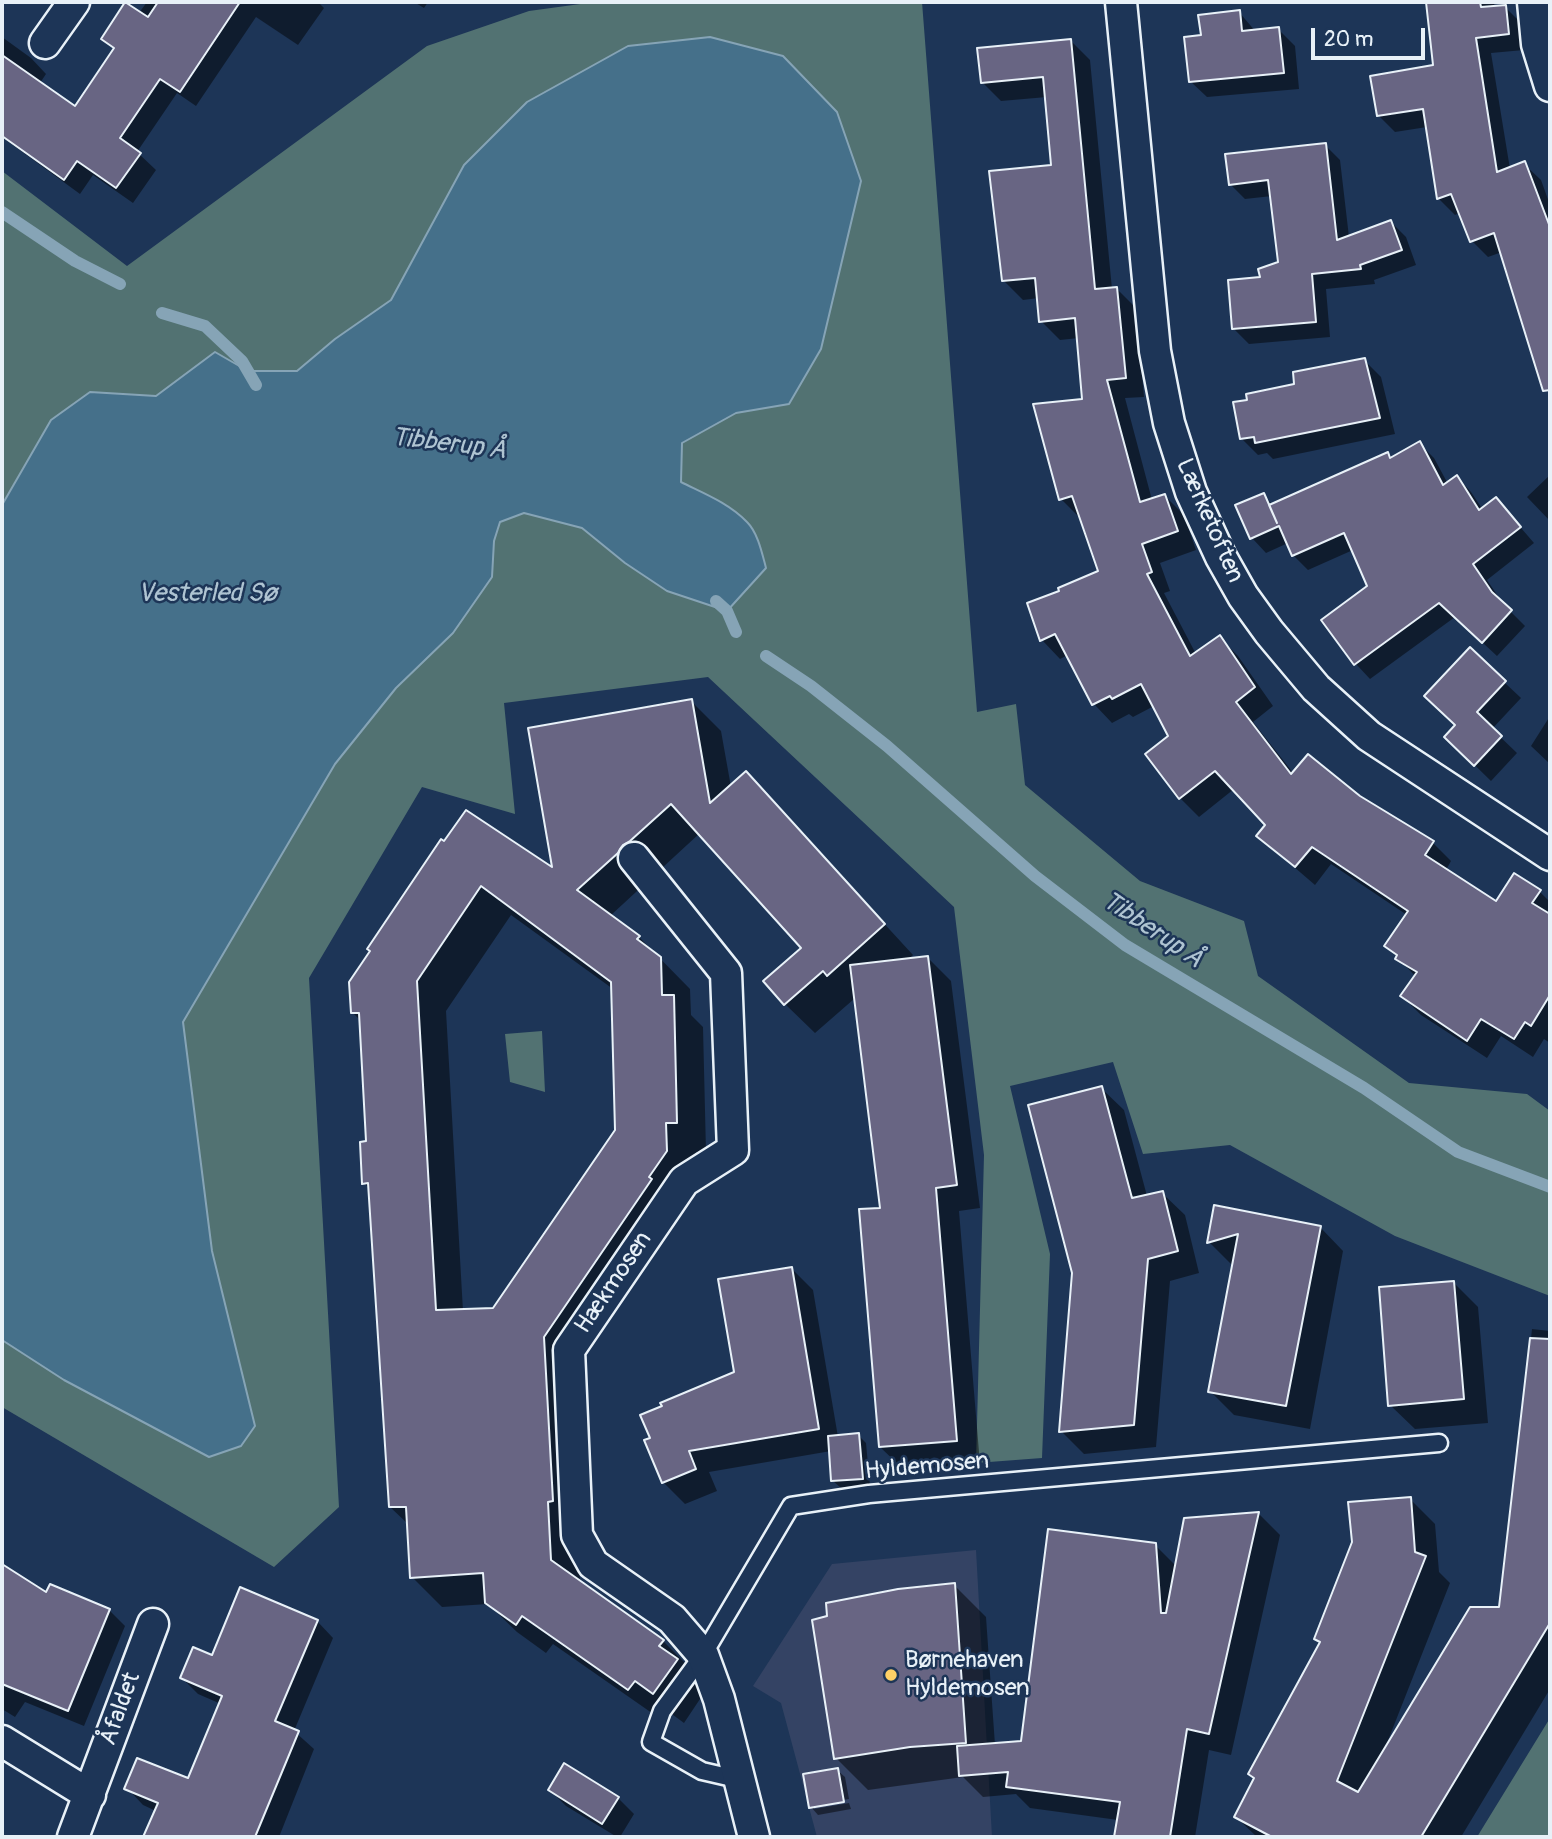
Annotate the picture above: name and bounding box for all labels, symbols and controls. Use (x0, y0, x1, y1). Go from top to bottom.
scale bar (1314, 14, 1428, 58)
text: 20 m (1324, 26, 1373, 53)
water label: Tibberup Å (390, 422, 508, 468)
street label: Lærketoften (1169, 455, 1249, 587)
water label: Vesterled Sø (137, 578, 277, 610)
water label: Tibberup Å (1096, 886, 1208, 976)
street label: Hækmosen (569, 1227, 659, 1339)
street label: Hyldemosen (864, 1447, 990, 1487)
place label: Børnehaven Hyldemosen (905, 1647, 1030, 1703)
marker: Børnehaven Hyldemosen (883, 1667, 899, 1683)
street label: Åfaldet (95, 1669, 147, 1749)

